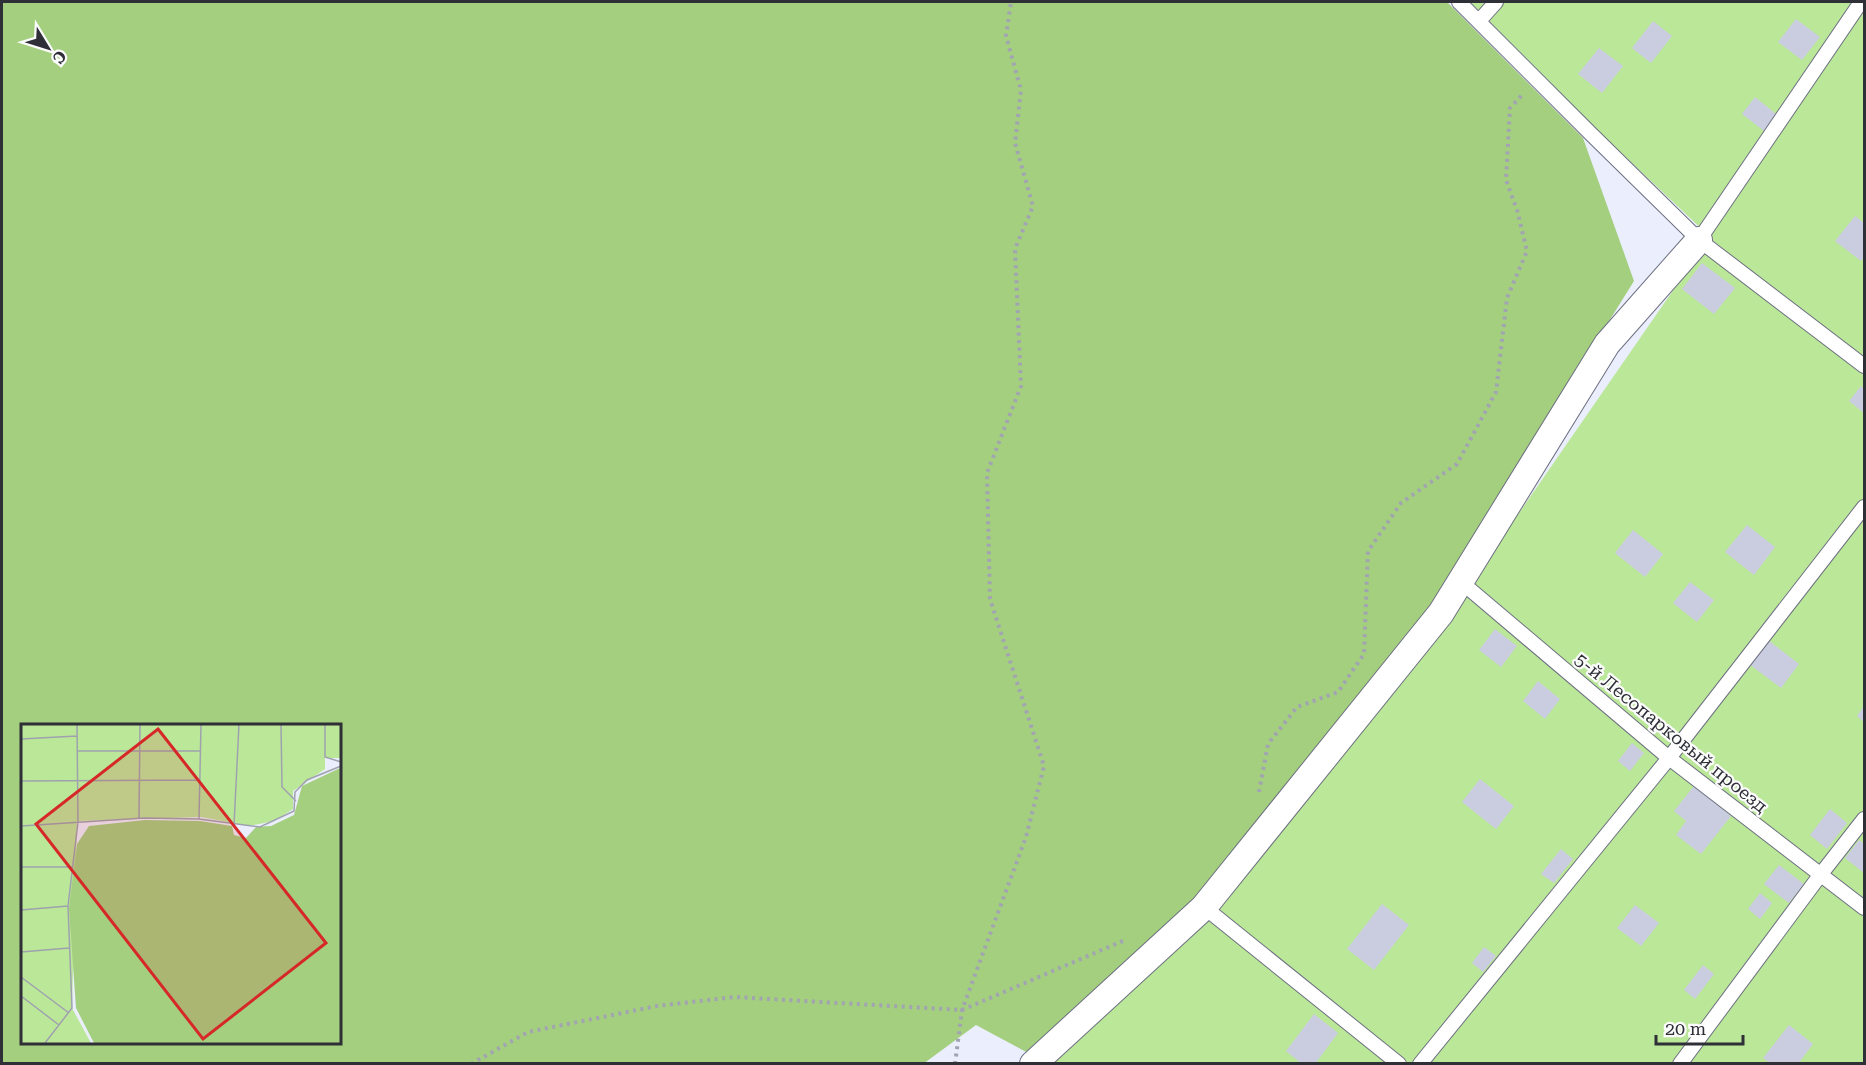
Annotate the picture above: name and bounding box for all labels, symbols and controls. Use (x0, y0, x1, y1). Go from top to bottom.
north arrow (18, 18, 78, 78)
text: С (48, 47, 70, 67)
street label: 5-й Лесопарковый проезд (1571, 648, 1772, 817)
inset map (21, 724, 340, 1044)
scale bar (1656, 1008, 1743, 1046)
text: 20 m (1665, 1018, 1706, 1039)

